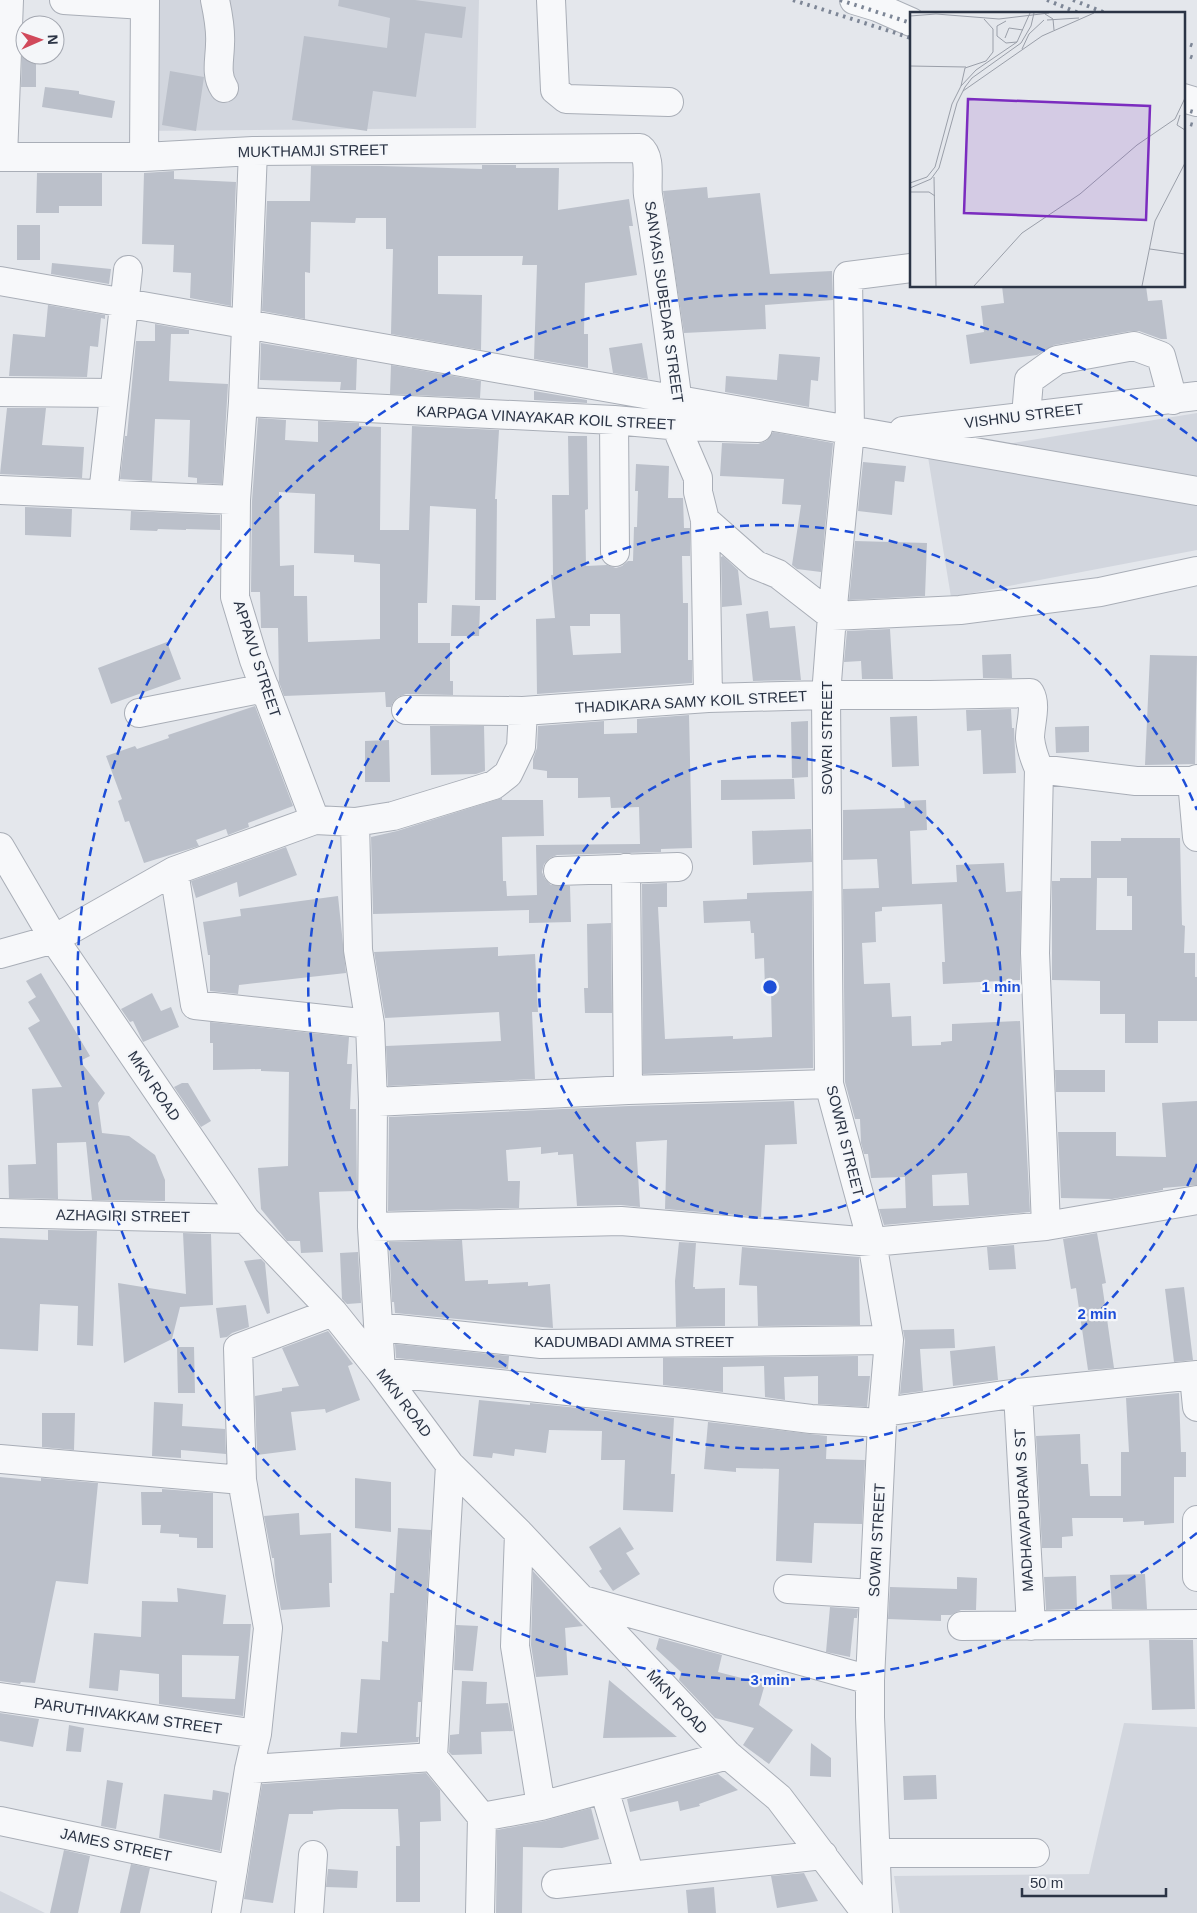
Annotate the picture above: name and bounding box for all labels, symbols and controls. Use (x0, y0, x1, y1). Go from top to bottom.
inset map (910, 12, 1184, 288)
north arrow (15, 15, 65, 65)
text: N (45, 34, 61, 45)
street label: MUKTHAMJI STREET (237, 141, 389, 160)
street label: SANYASI SUBEDAR STREET (642, 200, 687, 404)
street label: VISHNU STREET (963, 400, 1085, 431)
street label: KARPAGA VINAYAKAR KOIL STREET (416, 402, 676, 433)
street label: APPAVU STREET (231, 598, 284, 719)
street label: SOWRI STREET (818, 681, 835, 795)
street label: THADIKARA SAMY KOIL STREET (574, 687, 808, 716)
centre of rings (761, 978, 779, 996)
text: 1 min (981, 978, 1021, 995)
street label: MKN ROAD (125, 1047, 184, 1124)
street label: SOWRI STREET (823, 1083, 868, 1198)
street label: AZHAGIRI STREET (56, 1206, 190, 1225)
text: 2 min (1077, 1305, 1117, 1322)
street label: KADUMBADI AMMA STREET (534, 1333, 734, 1350)
street label: MKN ROAD (373, 1365, 436, 1440)
street label: MADHAVAPURAM S ST (1011, 1428, 1036, 1592)
street label: SOWRI STREET (865, 1483, 888, 1597)
street label: MKN ROAD (644, 1666, 711, 1737)
text: 3 min (750, 1671, 790, 1688)
street label: PARUTHIVAKKAM STREET (33, 1694, 223, 1737)
street label: JAMES STREET (59, 1824, 173, 1865)
scale bar (1022, 1866, 1166, 1898)
text: 50 m (1030, 1874, 1063, 1891)

